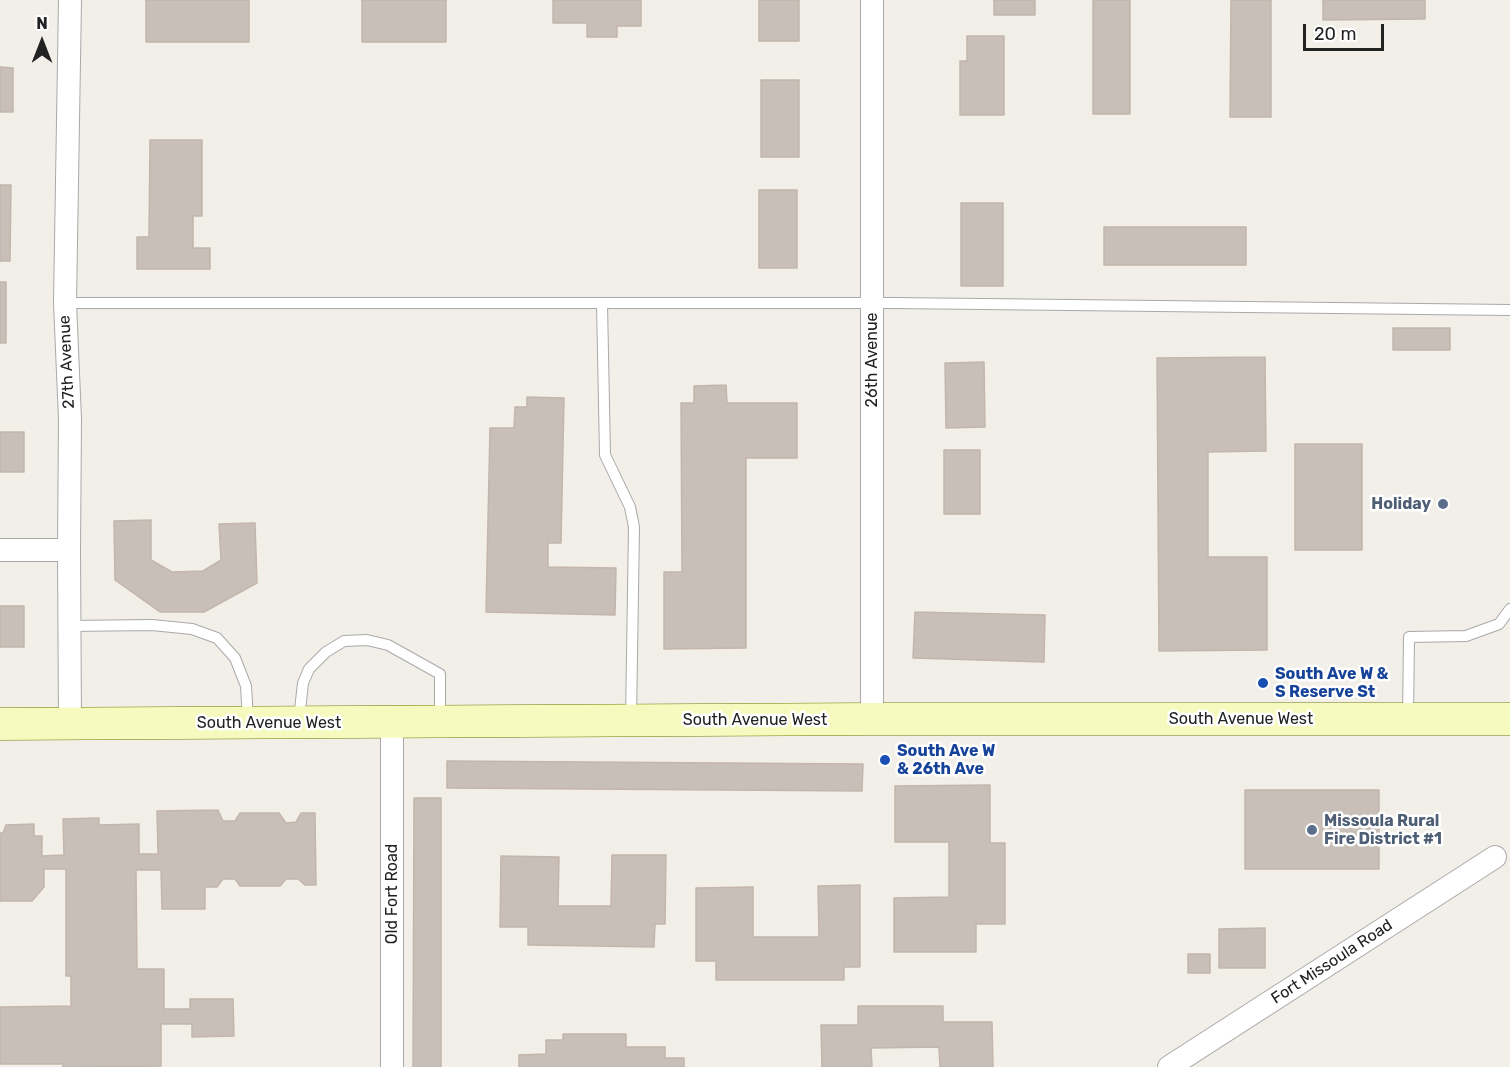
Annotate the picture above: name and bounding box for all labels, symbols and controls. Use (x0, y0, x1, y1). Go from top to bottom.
north arrow (12, 12, 72, 72)
scale bar (1306, 12, 1387, 50)
text: N (36, 14, 48, 33)
text: 20 m (1314, 23, 1356, 45)
street label: 26th Avenue (862, 313, 882, 407)
street label: 27th Avenue (55, 315, 79, 409)
place label: Holiday (1371, 494, 1431, 514)
marker: Holiday (1436, 497, 1450, 511)
place label: South Ave W & S Reserve St (1275, 664, 1388, 702)
marker: South Ave W & S Reserve St (1256, 676, 1270, 690)
street label: South Avenue West (1169, 709, 1313, 729)
street label: South Avenue West (683, 710, 827, 730)
street label: South Avenue West (197, 713, 341, 733)
place label: South Ave W & 26th Ave (897, 741, 995, 779)
marker: South Ave W & 26th Ave (878, 753, 892, 767)
place label: Missoula Rural Fire District #1 (1324, 811, 1442, 849)
marker: Missoula Rural Fire District #1 (1305, 823, 1319, 837)
street label: Old Fort Road (382, 844, 402, 944)
street label: Fort Missoula Road (1268, 916, 1396, 1008)

